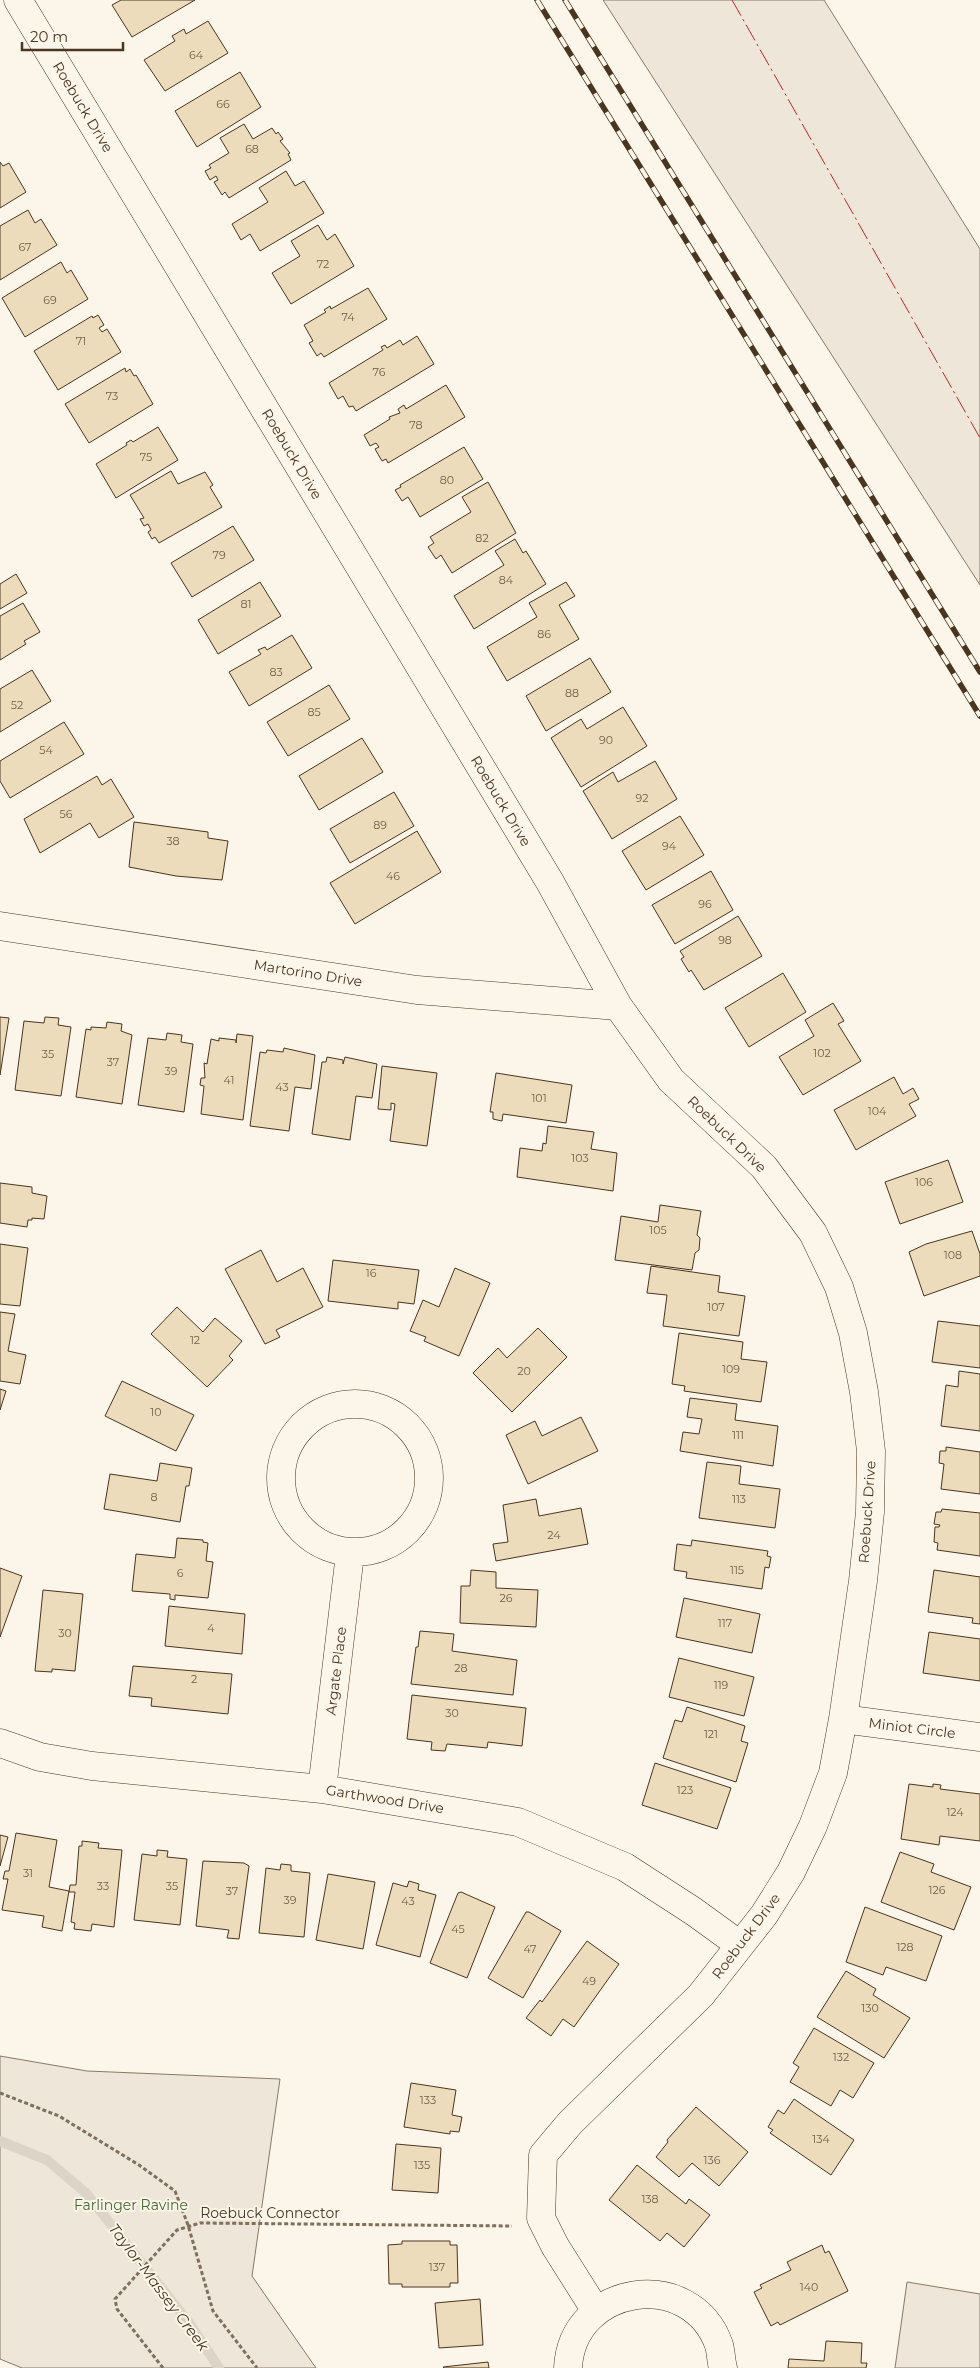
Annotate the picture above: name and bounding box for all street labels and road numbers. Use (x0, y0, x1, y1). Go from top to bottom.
street label: Roebuck Drive (49, 58, 117, 156)
street label: Roebuck Drive (258, 405, 326, 503)
street label: Roebuck Drive (467, 752, 535, 850)
street label: Martorino Drive (253, 956, 363, 990)
street label: Roebuck Drive (684, 1092, 770, 1176)
street label: Roebuck Drive (854, 1460, 880, 1564)
street label: Argate Place (322, 1626, 350, 1716)
street label: Miniot Circle (867, 1714, 957, 1742)
street label: Garthwood Drive (325, 1781, 445, 1817)
street label: Roebuck Drive (708, 1890, 784, 1982)
street label: Roebuck Connector (200, 2204, 340, 2222)

